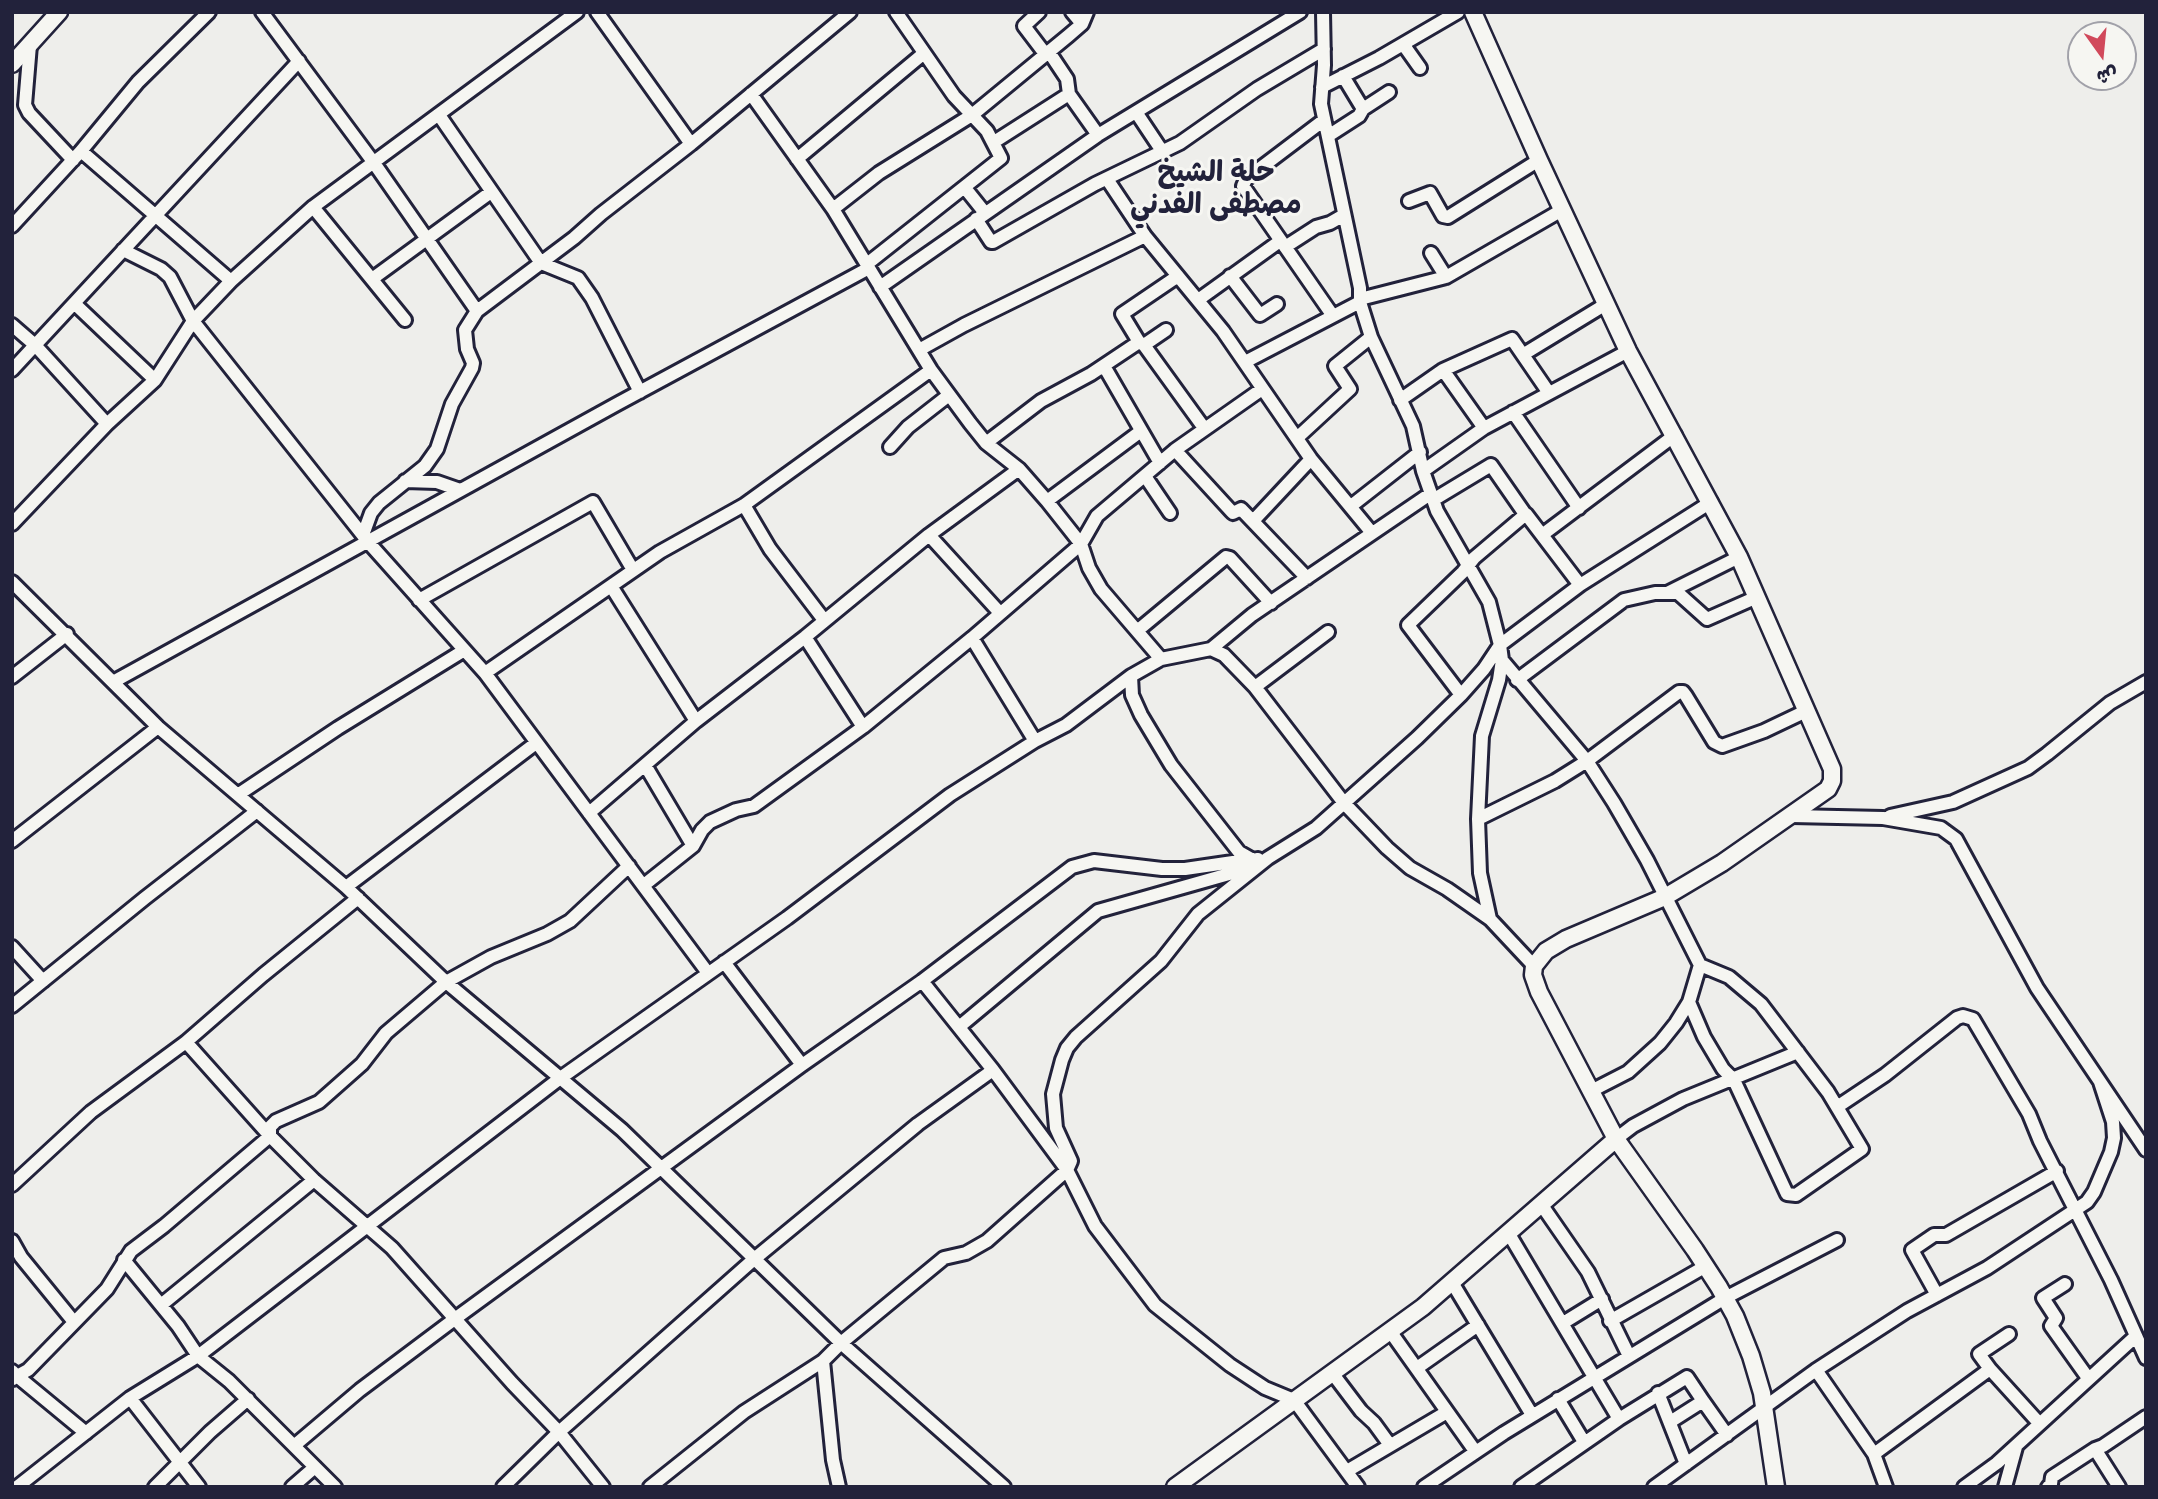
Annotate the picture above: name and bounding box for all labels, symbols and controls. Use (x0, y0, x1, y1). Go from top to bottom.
north arrow (2067, 21, 2137, 91)
text: ش (2094, 60, 2120, 90)
district label: حلة الشيخ مصطفى الفدني (1130, 158, 1302, 224)

